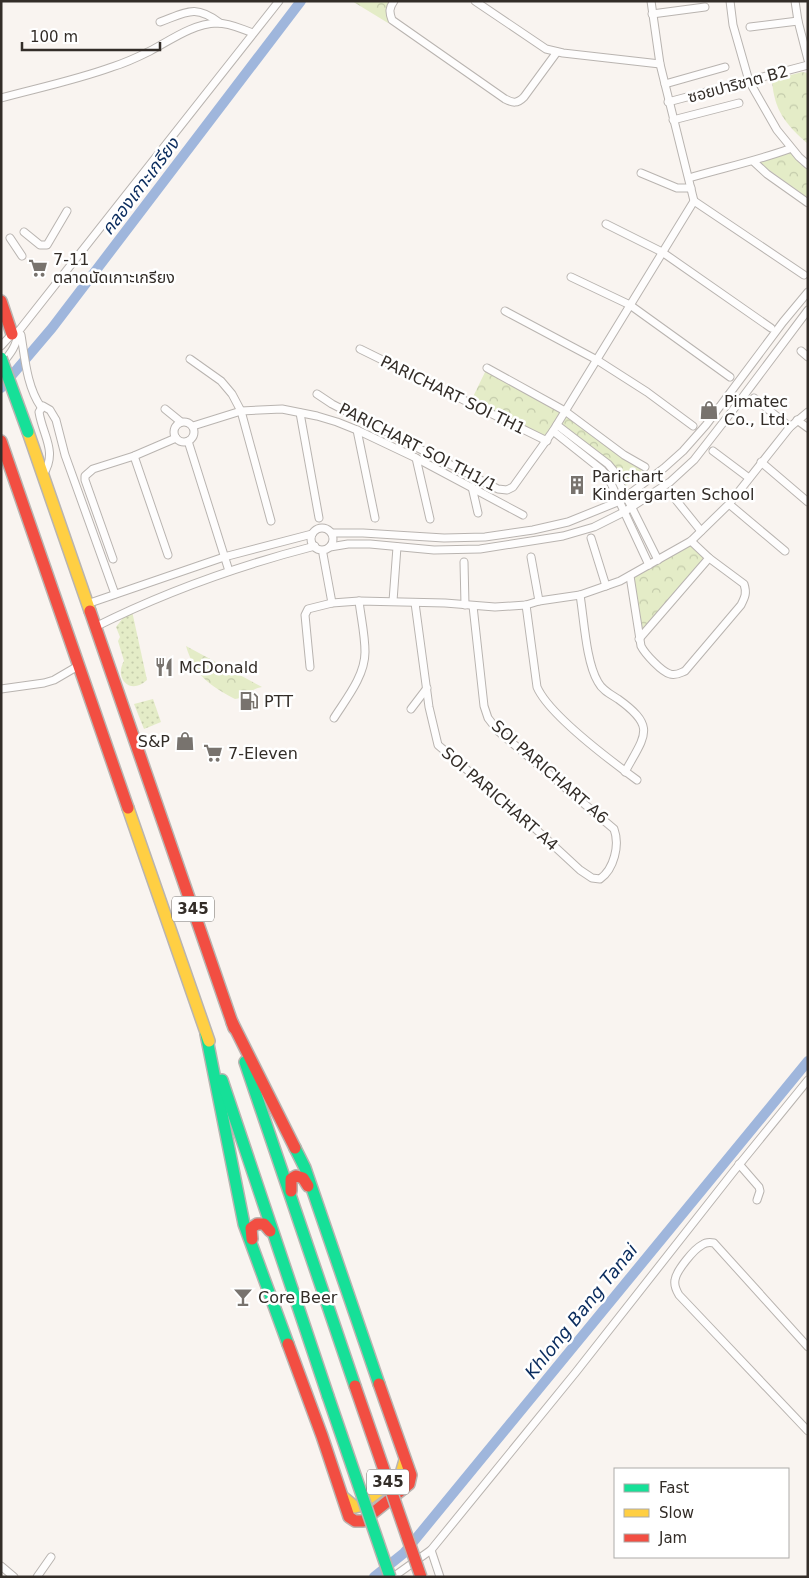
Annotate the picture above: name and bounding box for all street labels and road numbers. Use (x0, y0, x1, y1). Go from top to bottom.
street label: ซอยปาริชาต B2 (686, 61, 790, 107)
street label: PARICHART SOI TH1 (377, 352, 529, 438)
street label: PARICHART SOI TH1/1 (336, 399, 500, 495)
street label: SOI PARICHART A6 (488, 716, 612, 828)
street label: SOI PARICHART A4 (438, 743, 562, 855)
road number: 345 (172, 896, 214, 922)
road number: 345 (367, 1470, 409, 1494)

